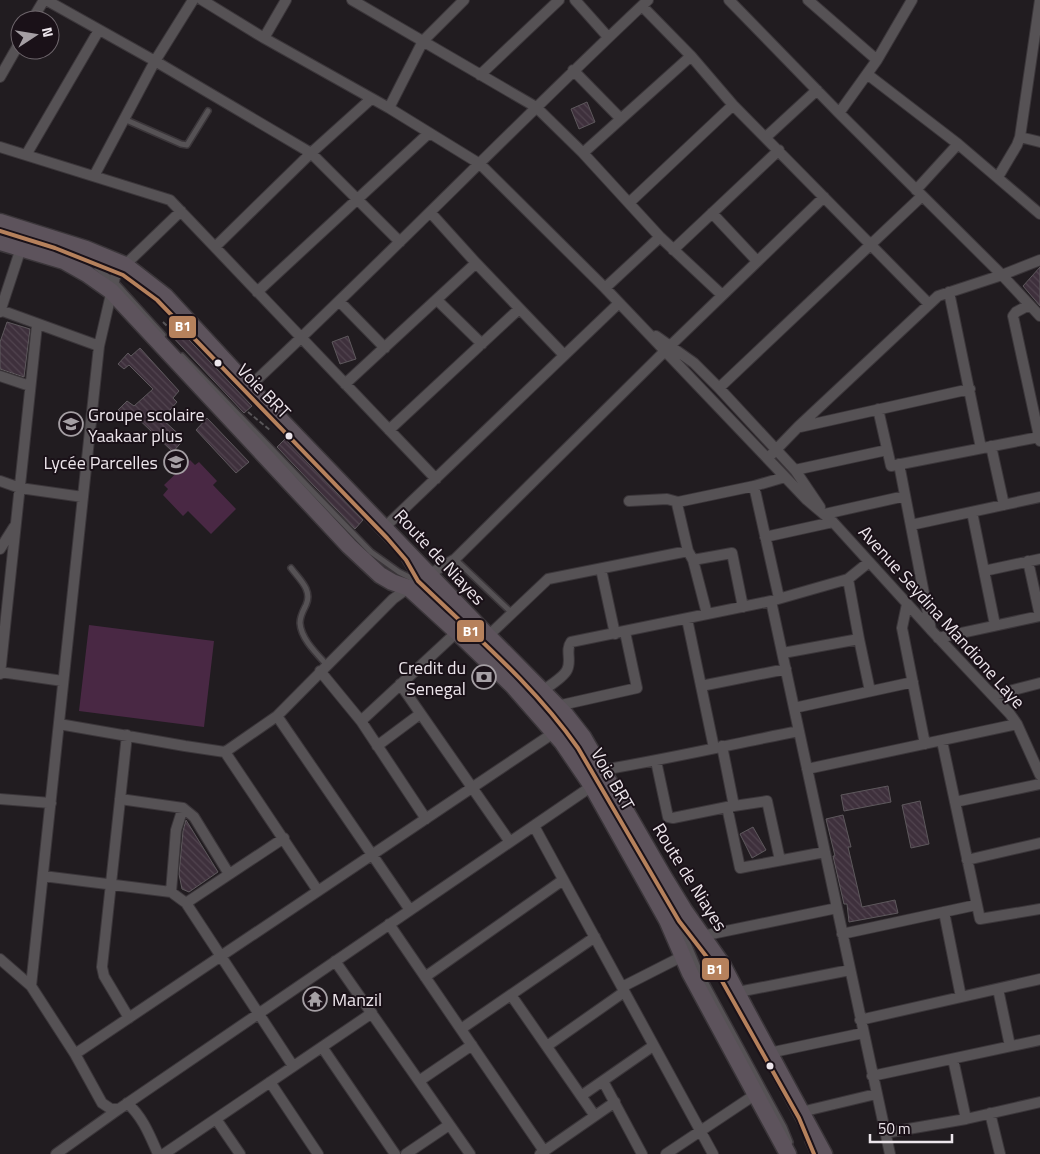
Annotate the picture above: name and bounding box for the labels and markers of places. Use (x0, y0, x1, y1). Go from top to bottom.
unlabelled marker (213, 358, 223, 368)
place label: Groupe scolaire Yaakaar plus (88, 401, 205, 449)
school or university icon: Groupe scolaire Yaakaar plus (58, 411, 84, 437)
unlabelled marker (284, 431, 294, 441)
place label: Lycée Parcelles (44, 449, 158, 476)
school or university icon: Lycée Parcelles (163, 449, 189, 475)
place label: Credit du Senegal (398, 654, 466, 702)
bank icon: Credit du Senegal (471, 664, 497, 690)
temple icon: Manzil (302, 986, 328, 1012)
place label: Manzil (332, 986, 382, 1013)
unlabelled marker (765, 1061, 775, 1071)

